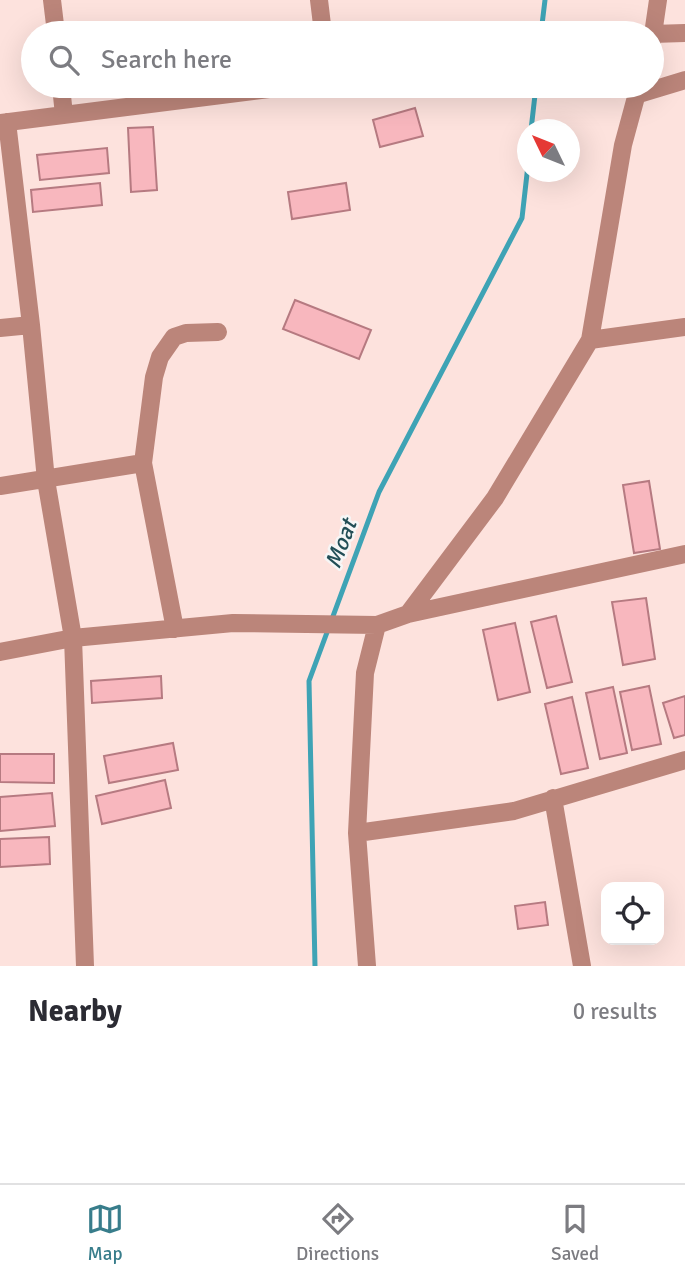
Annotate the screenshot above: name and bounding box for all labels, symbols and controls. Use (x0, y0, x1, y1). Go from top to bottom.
search box (21, 21, 664, 98)
icon: search (45, 41, 83, 79)
text: Search here (101, 44, 232, 76)
north arrow (517, 119, 580, 182)
water label: Moat (319, 513, 365, 573)
map controls (601, 882, 664, 945)
button: locate (601, 882, 664, 945)
text: Nearby (28, 993, 122, 1030)
text: 0 results (573, 997, 657, 1026)
tab: Map (86, 1200, 124, 1266)
tab: Directions (296, 1200, 379, 1266)
tab: Saved (551, 1200, 599, 1266)

